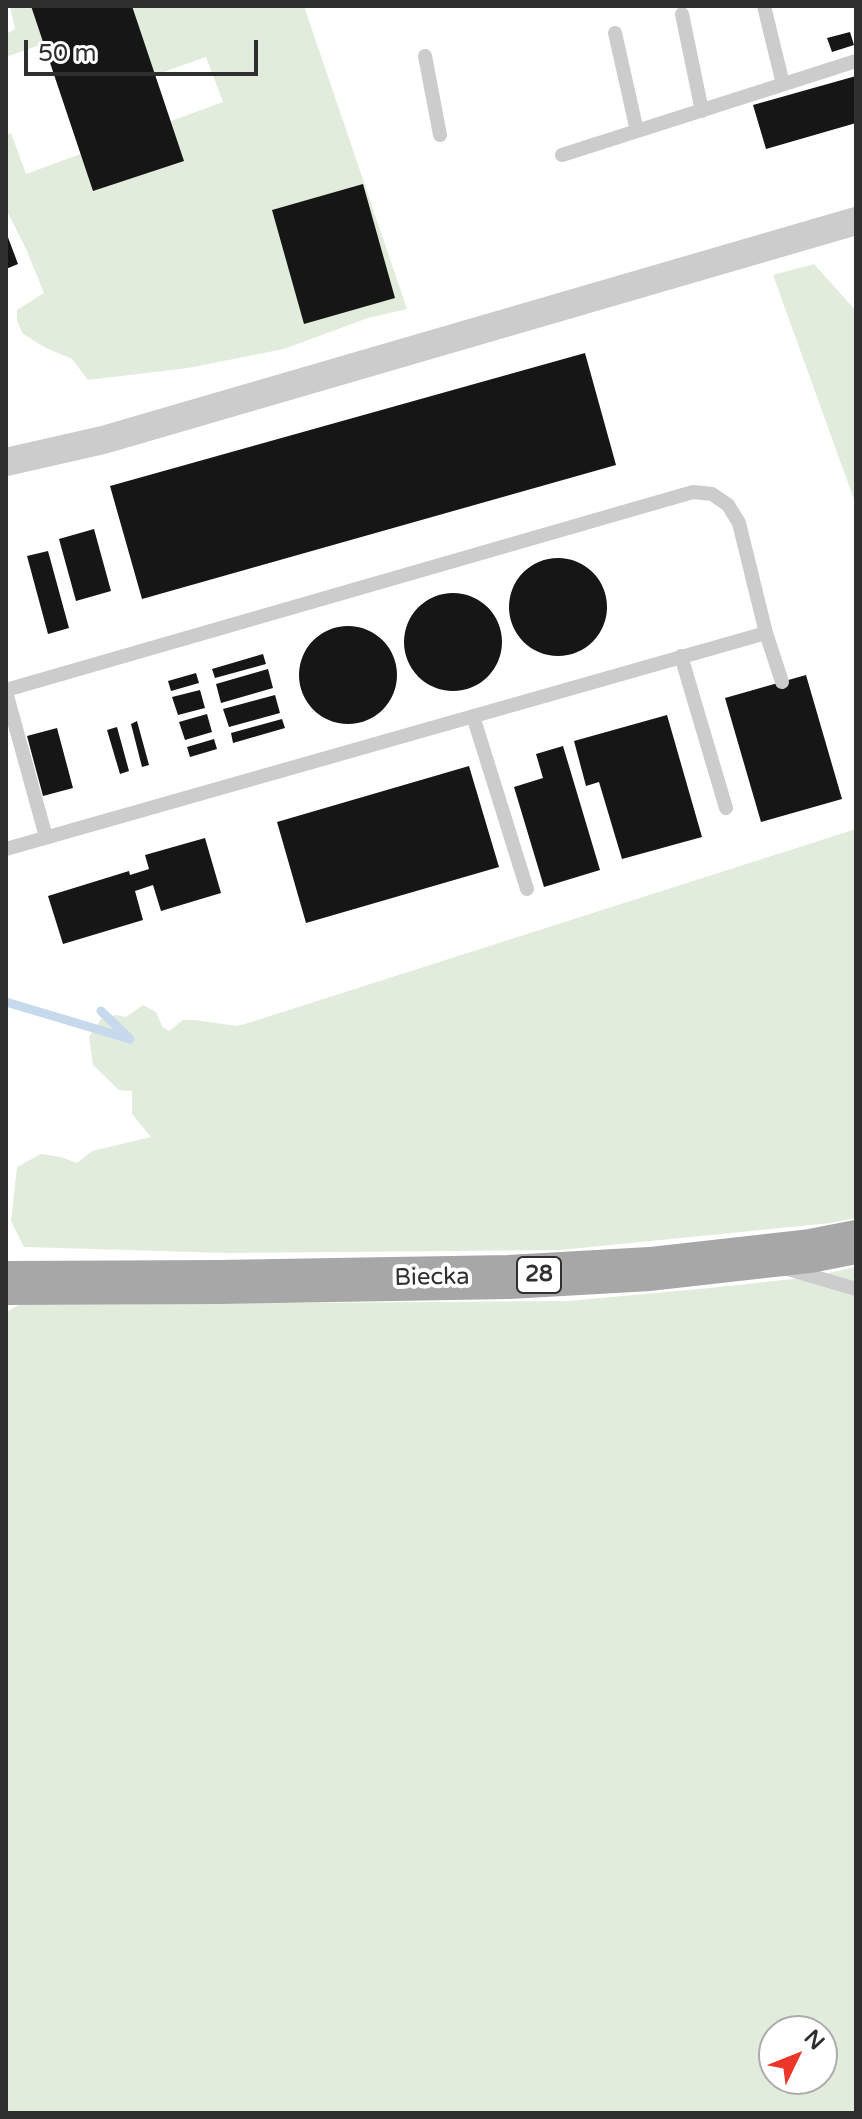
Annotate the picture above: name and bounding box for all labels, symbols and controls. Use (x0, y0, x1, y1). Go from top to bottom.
scale bar (28, 24, 262, 74)
text: 50 m (38, 39, 96, 68)
road number: 28 (517, 1257, 561, 1293)
street label: Biecka (394, 1263, 470, 1293)
north arrow (758, 2015, 838, 2095)
text: N (799, 2025, 830, 2055)

